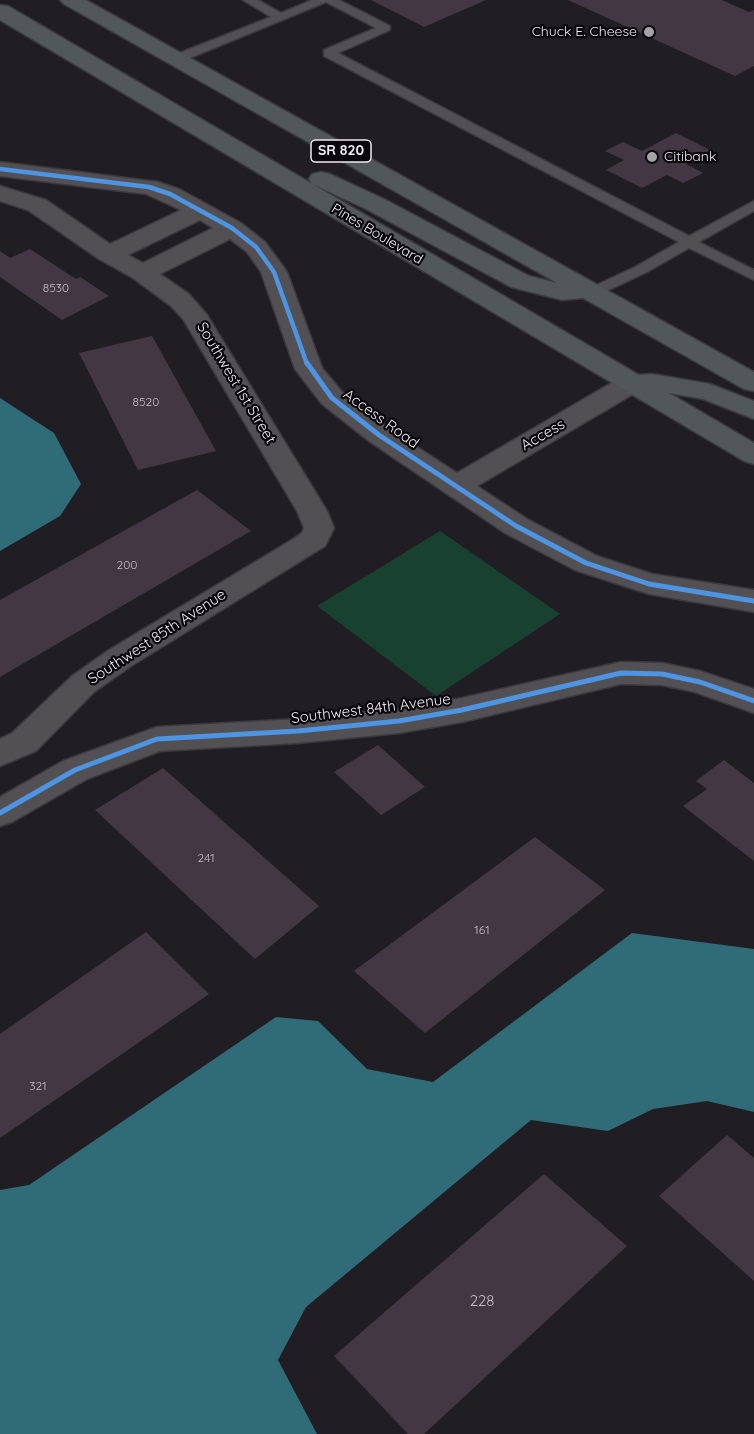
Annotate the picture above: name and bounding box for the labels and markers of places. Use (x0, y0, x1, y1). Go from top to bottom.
place label: Chuck E. Cheese (532, 24, 637, 40)
marker: Chuck E. Cheese (642, 25, 656, 39)
place label: Citibank (664, 149, 716, 165)
marker: Citibank (645, 150, 659, 164)

